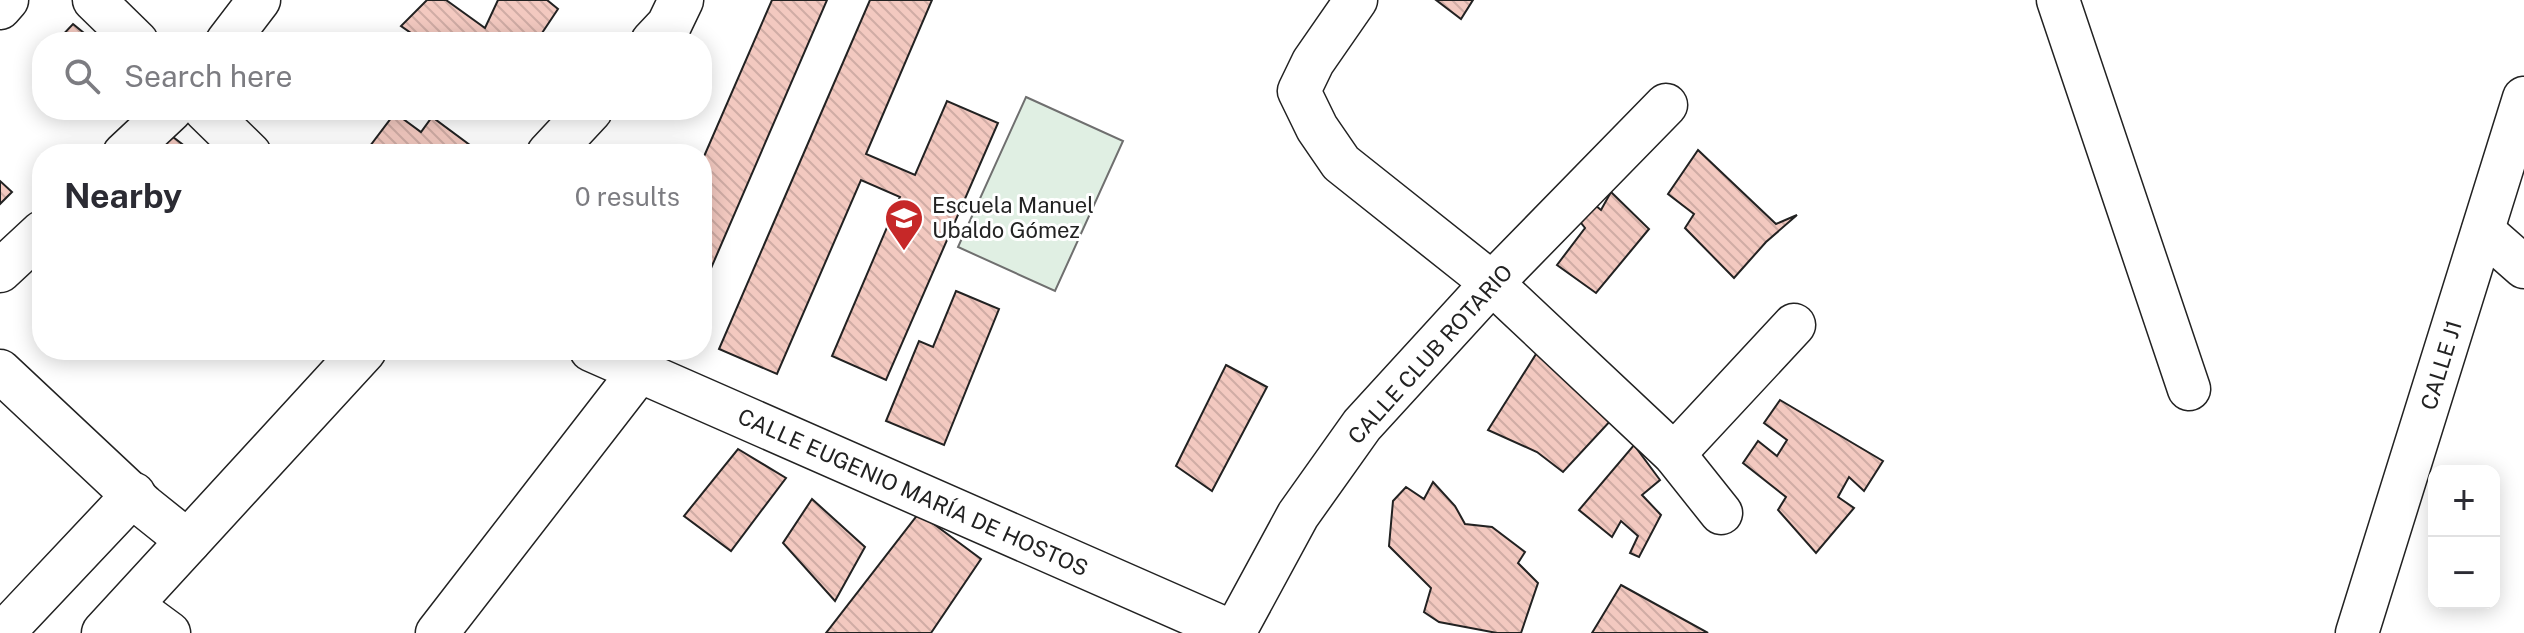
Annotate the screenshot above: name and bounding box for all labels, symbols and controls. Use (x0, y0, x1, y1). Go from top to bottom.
search box (32, 32, 712, 120)
icon: search (60, 54, 104, 98)
text: Search here (124, 58, 292, 94)
text: Nearby (64, 176, 182, 216)
text: 0 results (575, 181, 680, 212)
place label: Escuela Manuel Ubaldo Gómez (932, 192, 1094, 243)
school or university icon: Escuela Manuel Ubaldo Gómez (883, 197, 925, 252)
street label: CALLE CLUB ROTARIO (1342, 259, 1518, 449)
street label: CALLE J1 (2415, 317, 2467, 413)
street label: CALLE EUGENIO MARÍA DE HOSTOS (734, 403, 1092, 581)
map controls (2428, 465, 2500, 609)
button: + (2428, 465, 2500, 537)
button: − (2428, 537, 2500, 609)

